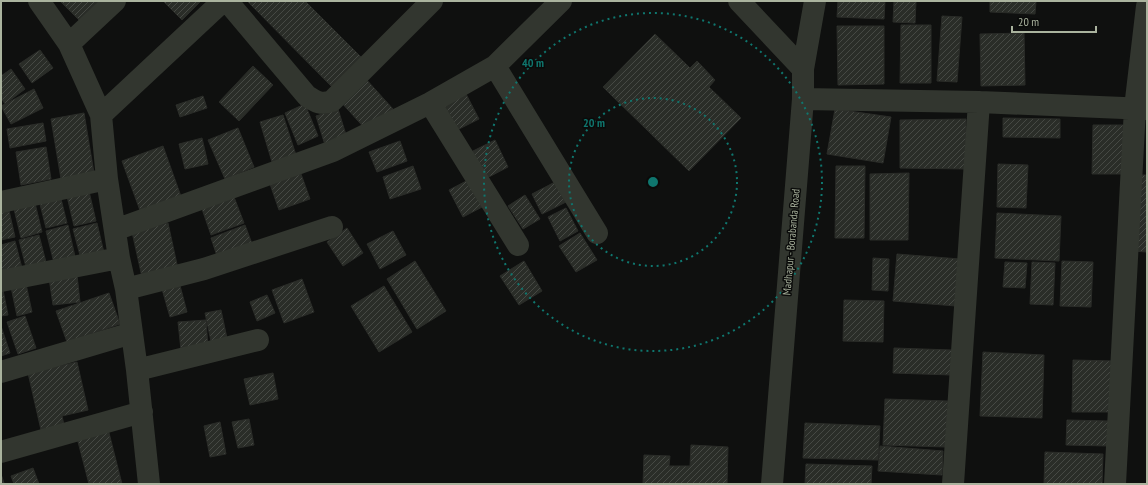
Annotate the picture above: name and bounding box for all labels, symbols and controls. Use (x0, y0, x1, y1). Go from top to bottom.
scale bar (1012, 8, 1096, 34)
text: 20 m (1018, 14, 1039, 29)
text: 40 m (522, 55, 544, 70)
text: 20 m (583, 115, 605, 130)
centre of rings (646, 175, 660, 189)
street label: Madhapur - Borabanda Road (779, 188, 803, 296)

